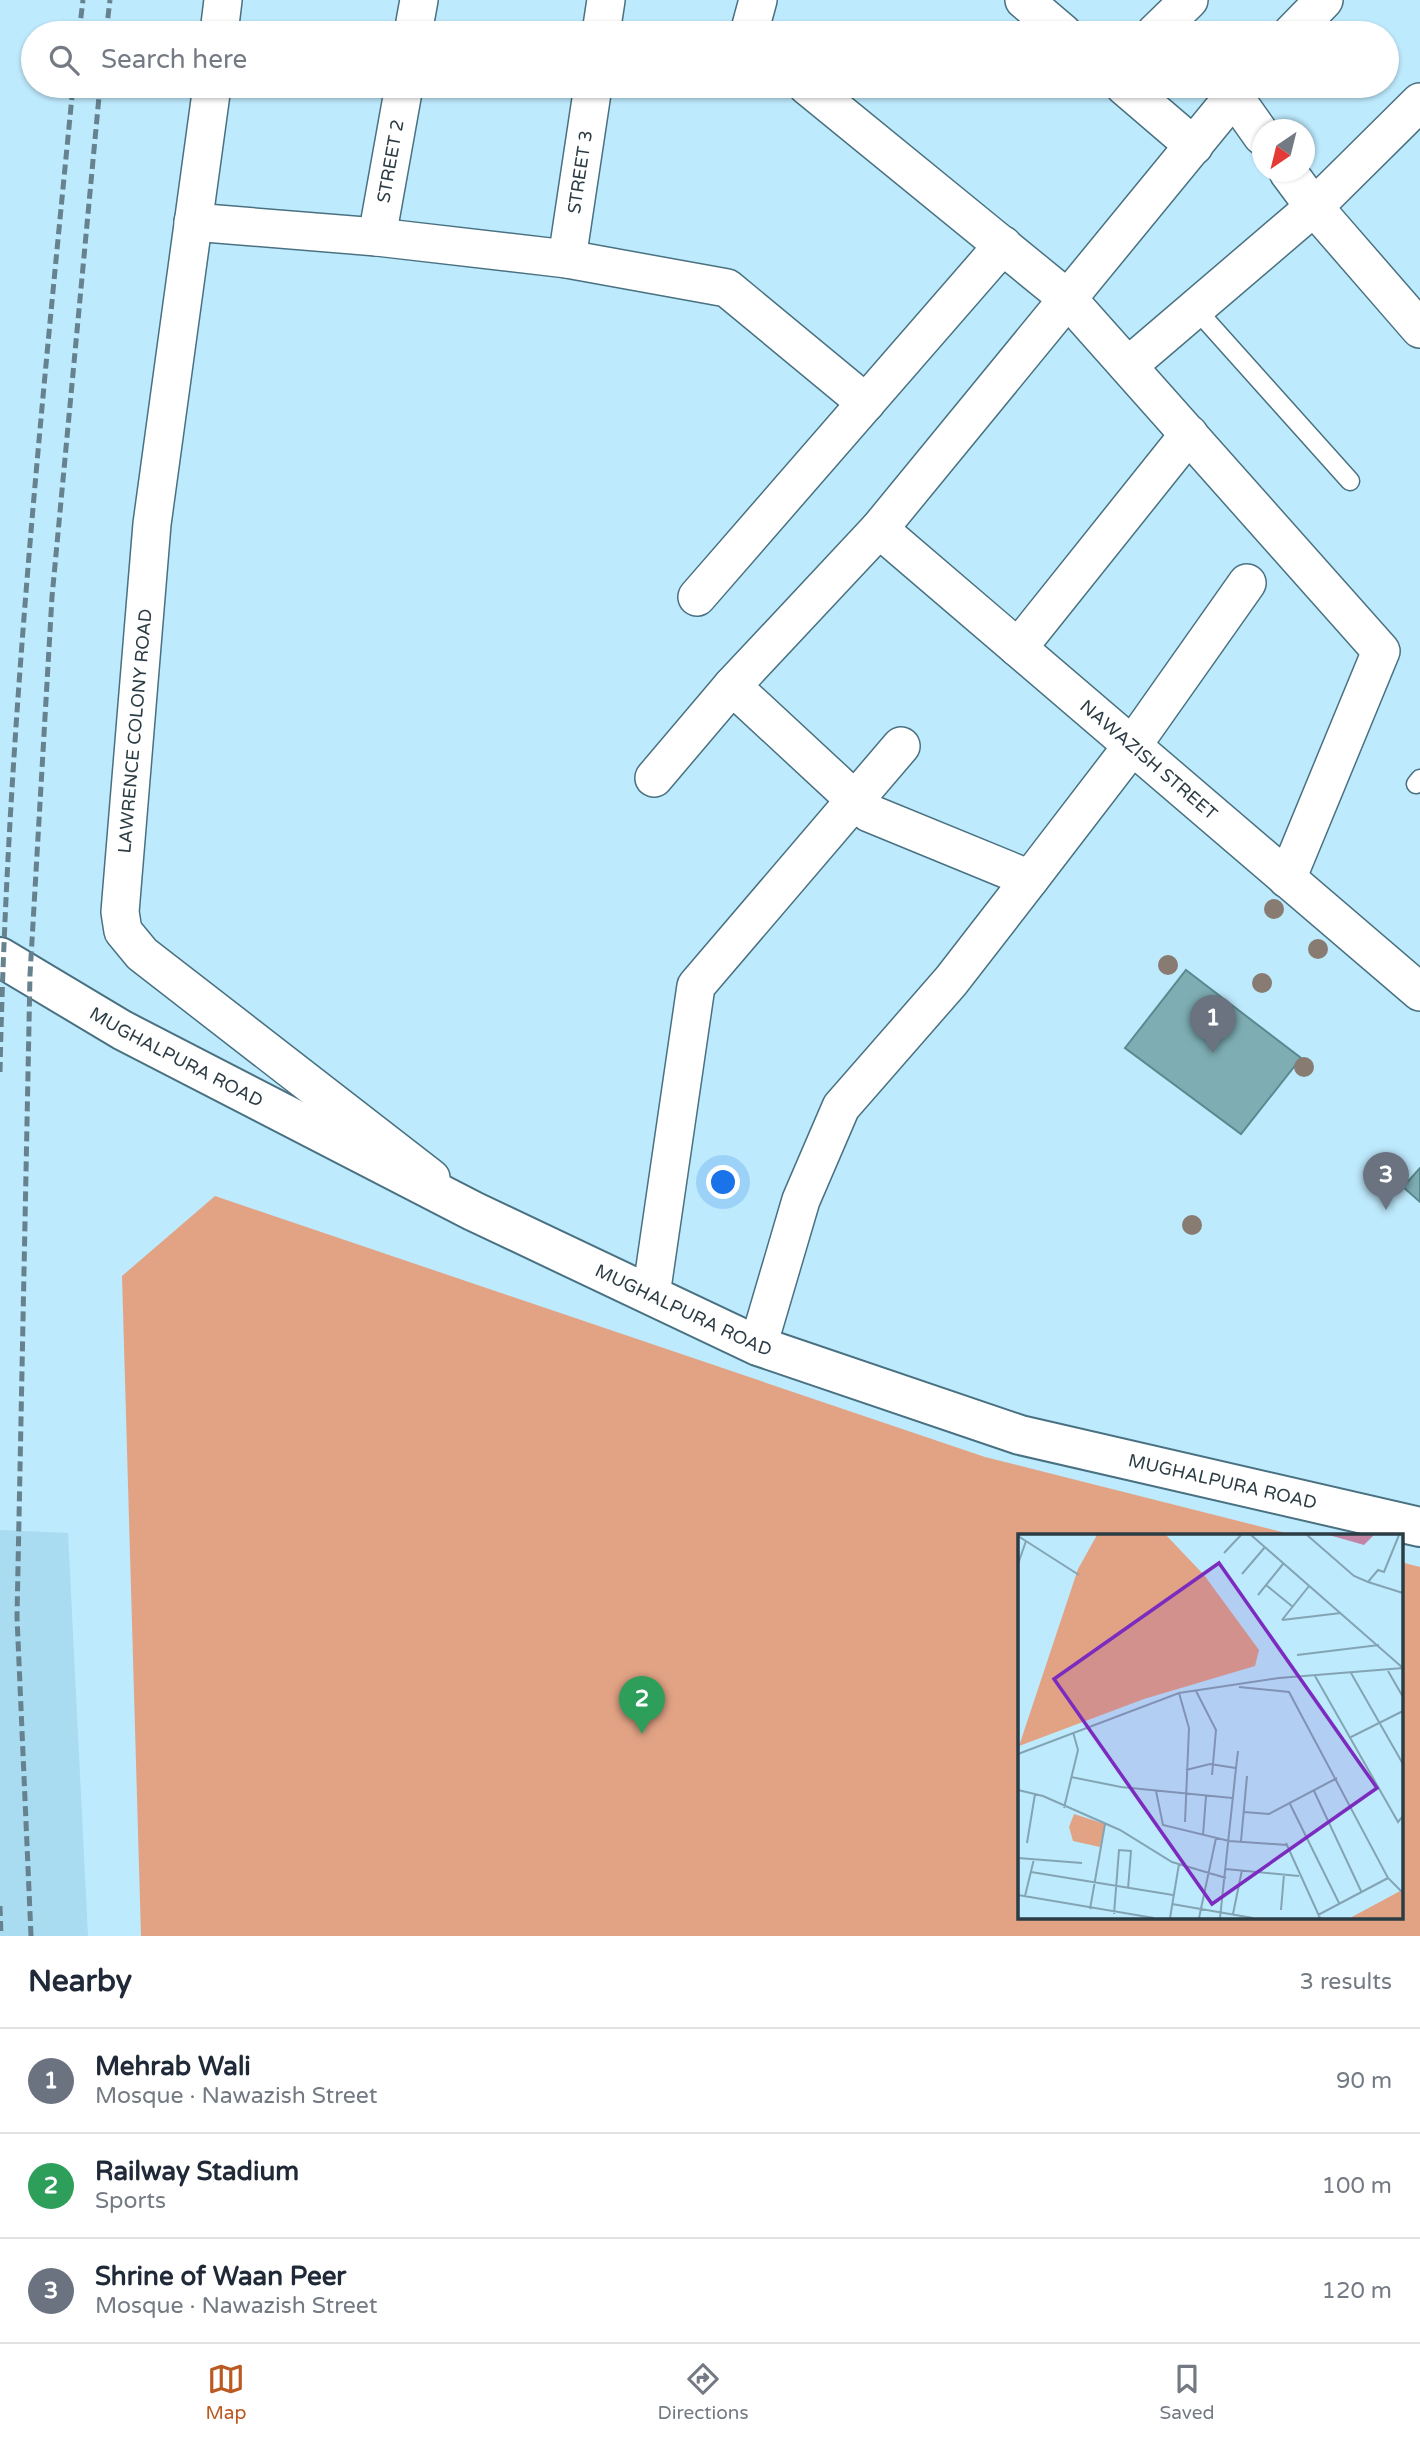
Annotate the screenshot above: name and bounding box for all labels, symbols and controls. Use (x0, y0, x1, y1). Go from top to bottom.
search box (21, 21, 1399, 98)
icon: search (45, 41, 83, 79)
text: Search here (101, 44, 247, 75)
street label: STREET 2 (372, 118, 409, 205)
north arrow (1252, 119, 1315, 182)
street label: STREET 3 (563, 129, 597, 215)
street label: LAWRENCE COLONY ROAD (113, 608, 157, 854)
street label: NAWAZISH STREET (1076, 695, 1222, 825)
pin: 1 (1190, 995, 1236, 1053)
street label: MUGHALPURA ROAD (86, 1002, 267, 1112)
pin: 3 (1363, 1152, 1409, 1210)
your location (706, 1165, 740, 1199)
street label: MUGHALPURA ROAD (592, 1259, 775, 1361)
street label: MUGHALPURA ROAD (1126, 1449, 1319, 1514)
inset map (1018, 1534, 1402, 1918)
pin: 2 (619, 1676, 665, 1734)
text: Nearby (28, 1963, 132, 2000)
text: 3 results (1299, 1968, 1392, 1996)
text: Mehrab Wali (95, 2051, 251, 2082)
text: 1 (44, 2067, 58, 2095)
text: 90 m (1336, 2067, 1392, 2095)
text: Mosque · Nawazish Street (95, 2082, 378, 2110)
text: Railway Stadium (95, 2156, 299, 2187)
text: 2 (44, 2172, 58, 2200)
text: 100 m (1322, 2172, 1392, 2200)
text: Sports (95, 2187, 166, 2215)
text: Shrine of Waan Peer (95, 2261, 346, 2292)
text: 3 (44, 2277, 58, 2305)
text: 120 m (1322, 2277, 1392, 2305)
text: Mosque · Nawazish Street (95, 2292, 378, 2320)
tab: Map (206, 2360, 247, 2424)
tab: Directions (658, 2360, 749, 2424)
tab: Saved (1160, 2360, 1214, 2424)

